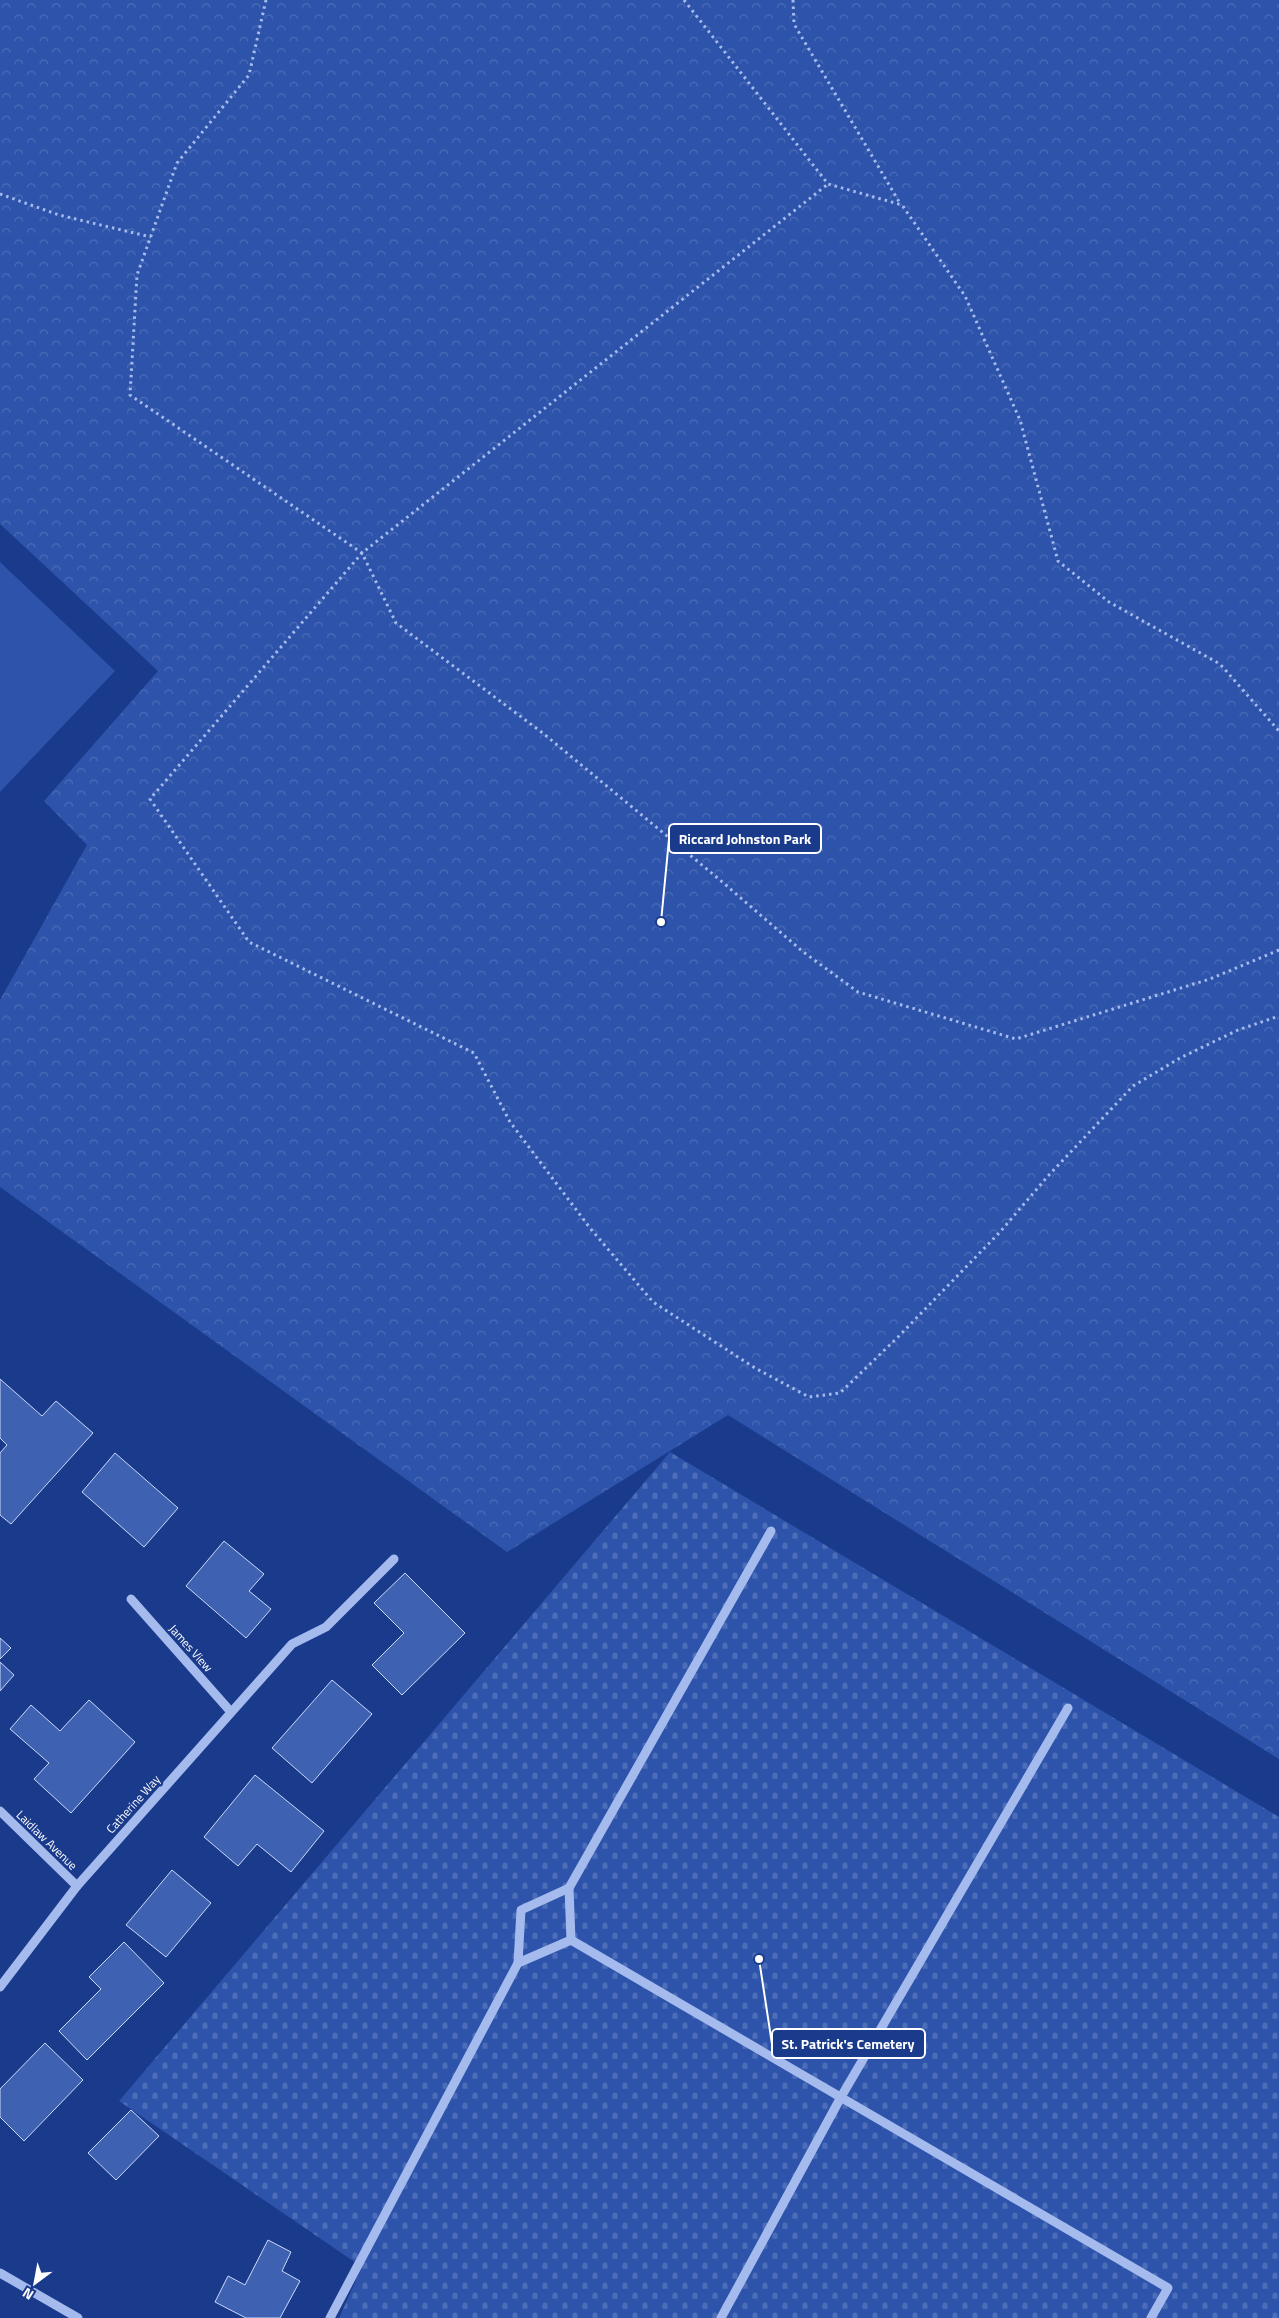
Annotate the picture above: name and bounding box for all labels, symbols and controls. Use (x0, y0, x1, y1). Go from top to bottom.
callout: Riccard Johnston Park (669, 824, 821, 853)
text: Riccard Johnston Park (679, 828, 812, 849)
street label: James View (164, 1620, 218, 1676)
street label: Catherine Way (101, 1770, 165, 1838)
street label: Laidlaw Avenue (12, 1806, 82, 1874)
callout: St. Patrick's Cemetery (772, 2029, 925, 2058)
text: St. Patrick's Cemetery (782, 2033, 915, 2054)
north arrow (10, 2258, 60, 2308)
text: N (18, 2283, 38, 2306)

